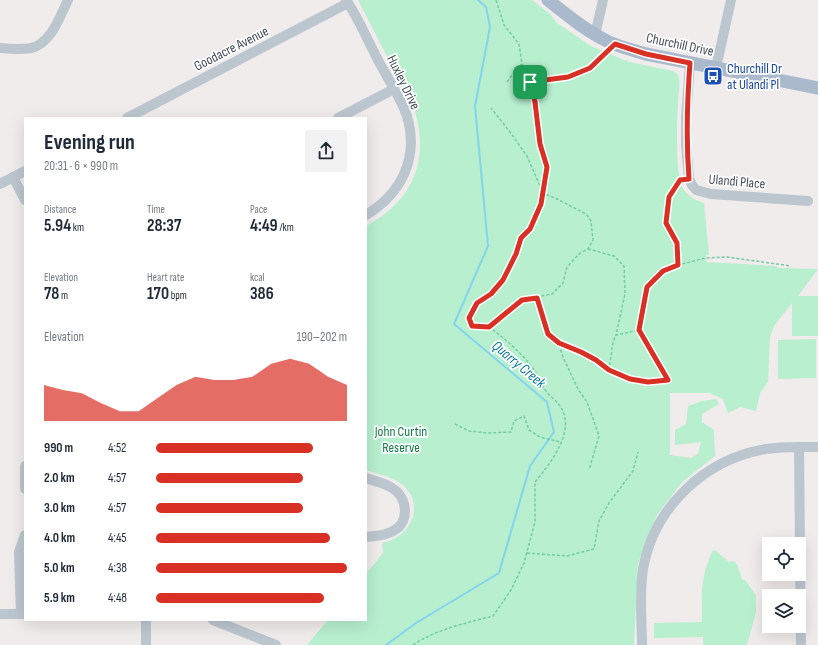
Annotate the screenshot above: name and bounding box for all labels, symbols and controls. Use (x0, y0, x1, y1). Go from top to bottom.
street label: Goodacre Avenue (191, 22, 271, 74)
street label: Churchill Drive (645, 29, 715, 60)
street label: Huxley Drive (383, 52, 424, 112)
place label: Churchill Dr at Ulandi Pl (727, 60, 782, 93)
pin (513, 65, 547, 99)
bus stop icon: Churchill Dr at Ulandi Pl (702, 65, 724, 87)
icon: arrive (519, 71, 541, 93)
text: Evening run (44, 129, 135, 156)
button: share (305, 130, 347, 172)
text: 20:31 · 6 × 990 m (44, 158, 118, 174)
street label: Ulandi Place (708, 171, 766, 192)
text: Distance (44, 203, 76, 216)
text: Time (147, 203, 165, 216)
text: Pace (250, 203, 268, 216)
text: 5.94 (44, 216, 71, 236)
text: 28:37 (147, 216, 181, 236)
text: 4:49 (250, 216, 278, 236)
text: km (71, 221, 84, 234)
text: /km (278, 221, 294, 234)
text: Elevation (44, 271, 78, 284)
text: Heart rate (147, 271, 185, 284)
text: kcal (250, 271, 265, 284)
text: 78 (44, 284, 59, 304)
text: 170 (147, 284, 169, 304)
text: 386 (250, 284, 274, 304)
text: m (59, 289, 68, 302)
text: bpm (169, 289, 187, 302)
text: Elevation (44, 329, 84, 345)
text: 190–202 m (297, 329, 347, 345)
water label: Quarry Creek (488, 336, 550, 393)
park label: John Curtin Reserve (374, 423, 427, 456)
text: 990 m (44, 440, 73, 456)
text: 4:52 (108, 440, 126, 456)
text: 2.0 km (44, 470, 75, 486)
text: 4:57 (108, 470, 126, 486)
text: 3.0 km (44, 500, 75, 516)
text: 4:57 (108, 500, 126, 516)
text: 4.0 km (44, 530, 75, 546)
text: 4:45 (108, 530, 127, 546)
map controls (762, 537, 806, 633)
button: locate (762, 537, 806, 581)
text: 5.0 km (44, 560, 75, 576)
text: 4:38 (108, 560, 127, 576)
button: layers (762, 589, 806, 633)
text: 5.9 km (44, 590, 75, 606)
text: 4:48 (108, 590, 127, 606)

